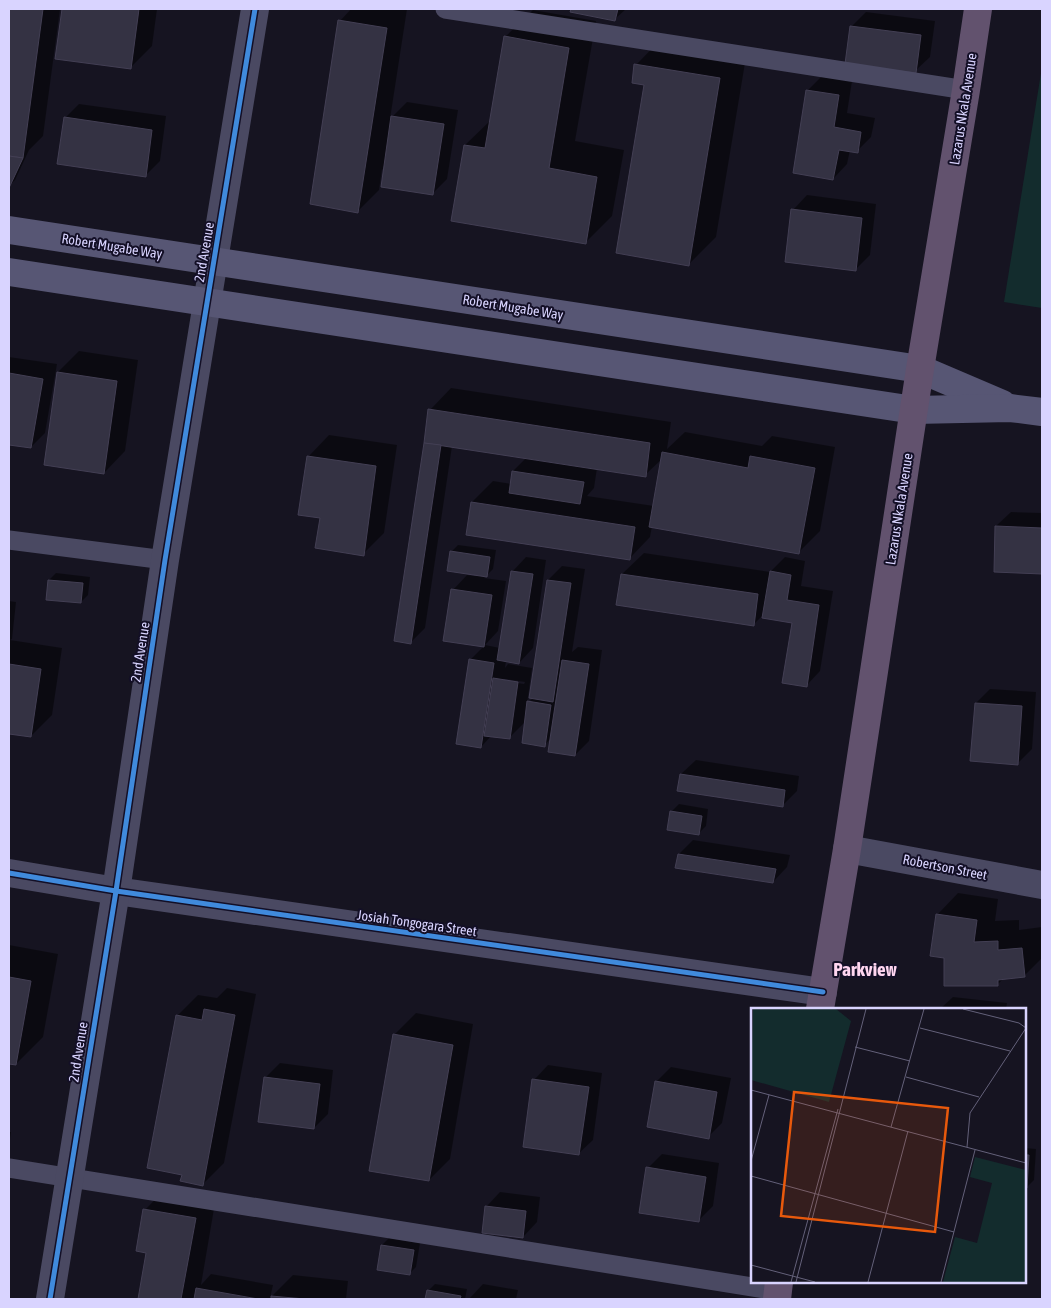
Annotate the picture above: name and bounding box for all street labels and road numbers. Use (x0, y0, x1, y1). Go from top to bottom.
street label: Lazarus Nkala Avenue (946, 52, 980, 166)
street label: 2nd Avenue (191, 221, 217, 283)
street label: Robert Mugabe Way (60, 230, 164, 262)
street label: Robert Mugabe Way (461, 291, 565, 323)
street label: Lazarus Nkala Avenue (882, 452, 916, 566)
street label: 2nd Avenue (127, 621, 153, 683)
street label: Robertson Street (901, 851, 989, 883)
street label: Josiah Tongogara Street (356, 907, 478, 939)
street label: 2nd Avenue (65, 1021, 91, 1083)

